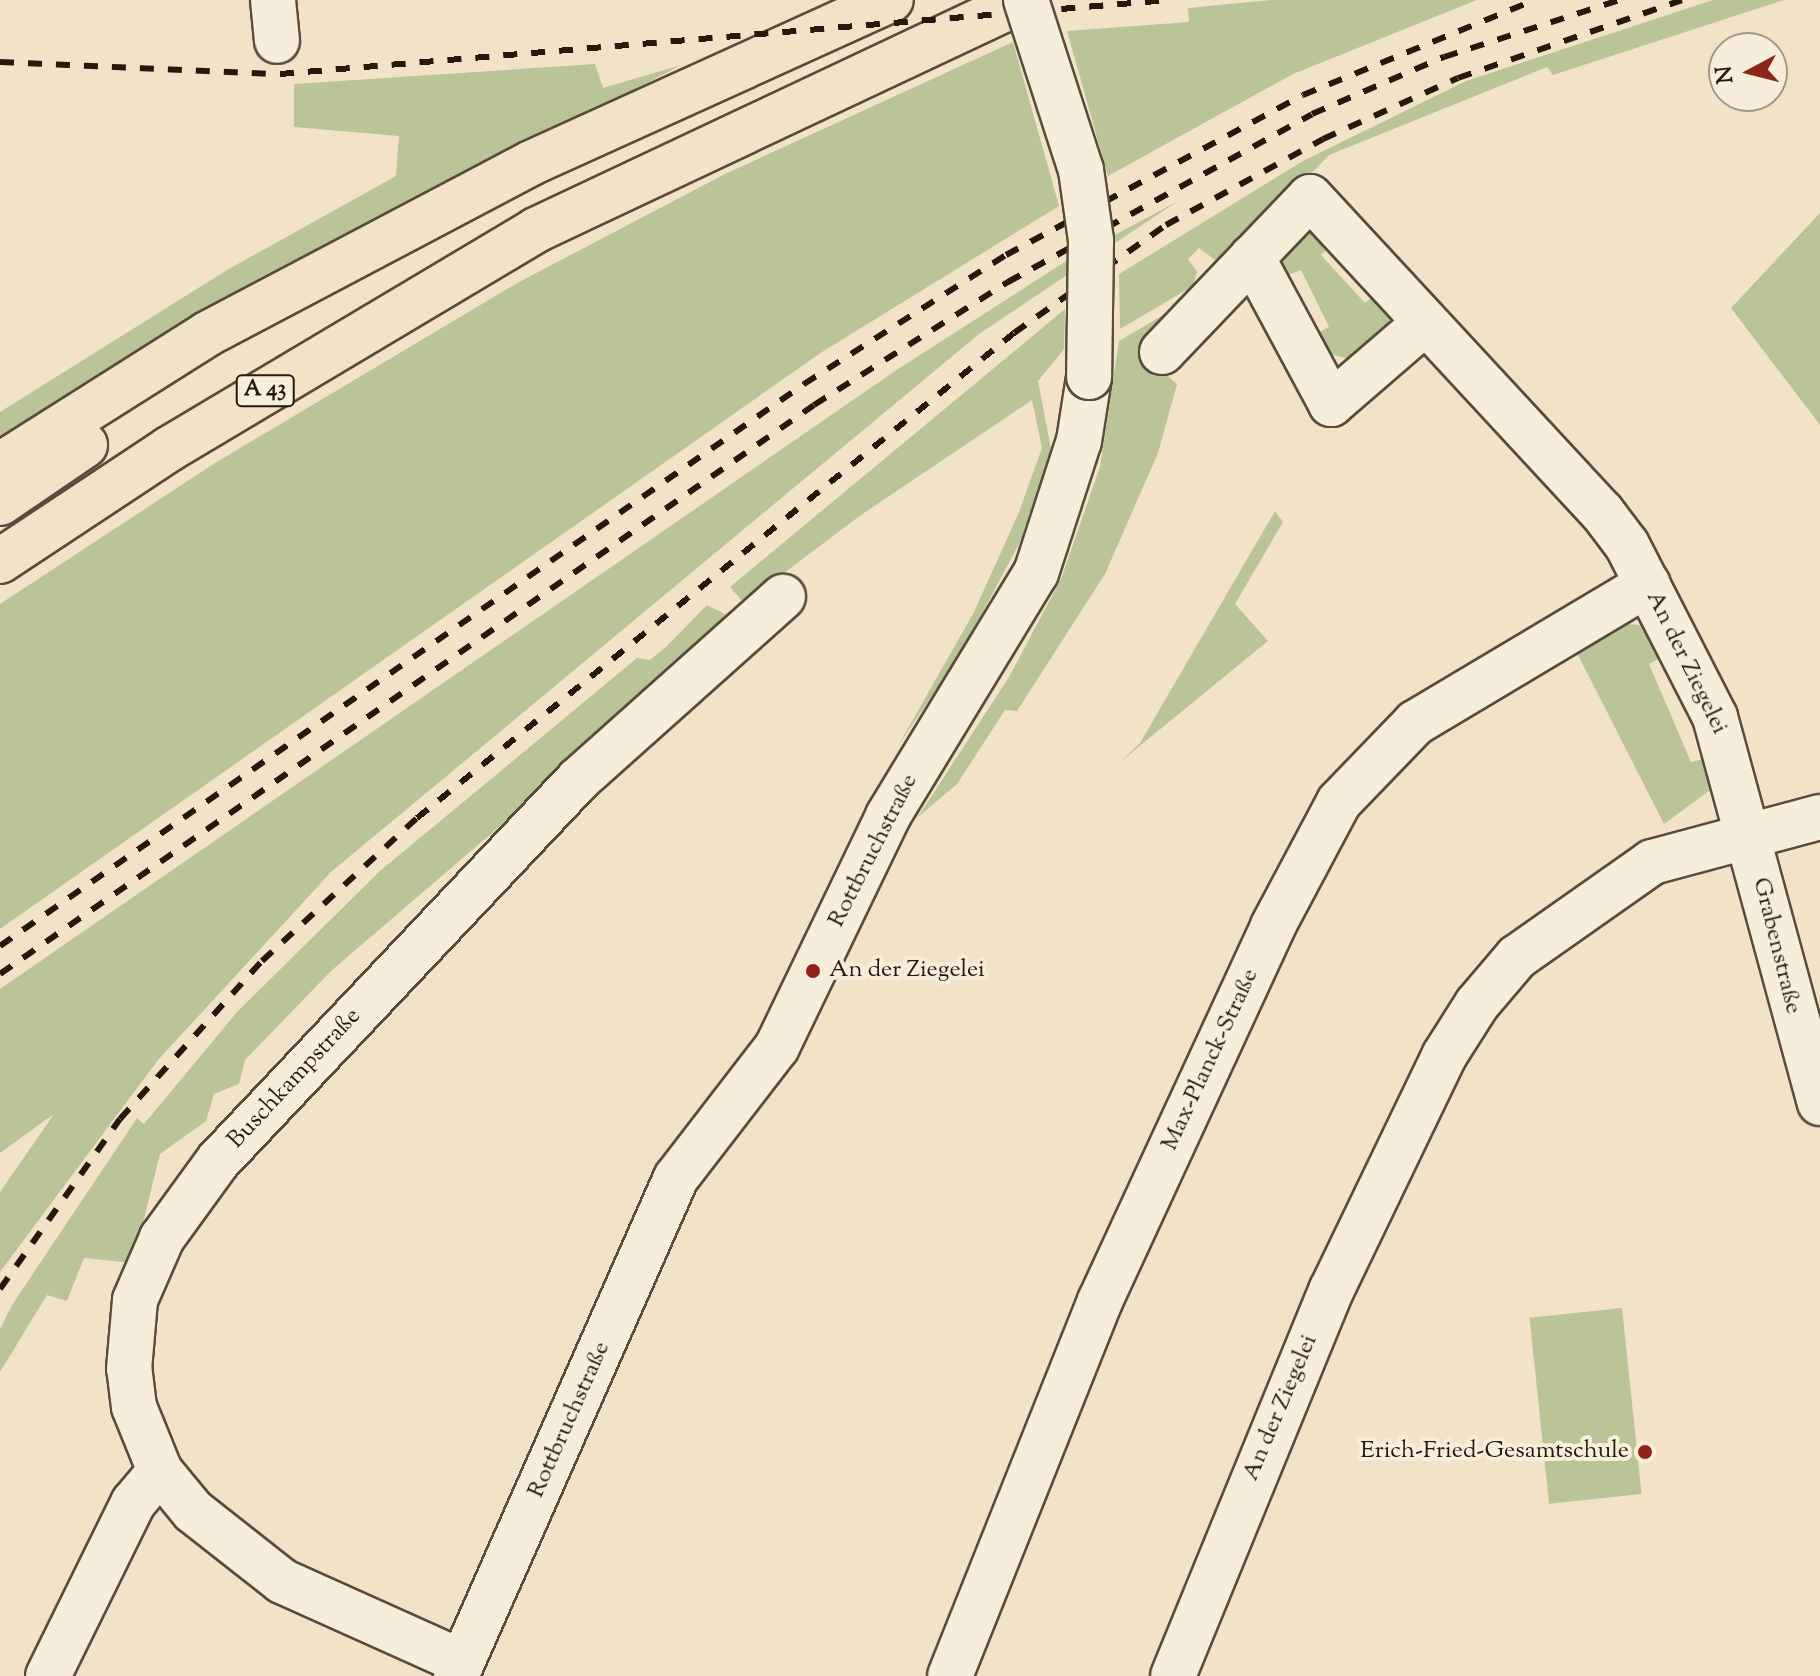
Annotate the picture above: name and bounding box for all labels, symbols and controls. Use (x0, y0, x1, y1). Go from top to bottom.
north arrow (1708, 32, 1788, 112)
text: N (1709, 64, 1743, 85)
road number: A 43 (235, 373, 295, 409)
street label: An der Ziegelei (1639, 587, 1733, 739)
street label: Rottbruchstraße (823, 770, 925, 932)
street label: Grabenstraße (1745, 875, 1807, 1017)
place label: An der Ziegelei (829, 957, 985, 985)
marker: An der Ziegelei (804, 962, 822, 980)
street label: Max-Planck-Straße (1156, 964, 1266, 1156)
street label: Buschkampstraße (222, 1003, 368, 1155)
street label: An der Ziegelei (1237, 1331, 1325, 1485)
street label: Rottbruchstraße (523, 1337, 617, 1503)
place label: Erich-Fried-Gesamtschule (1360, 1438, 1629, 1466)
marker: Erich-Fried-Gesamtschule (1636, 1443, 1654, 1461)

